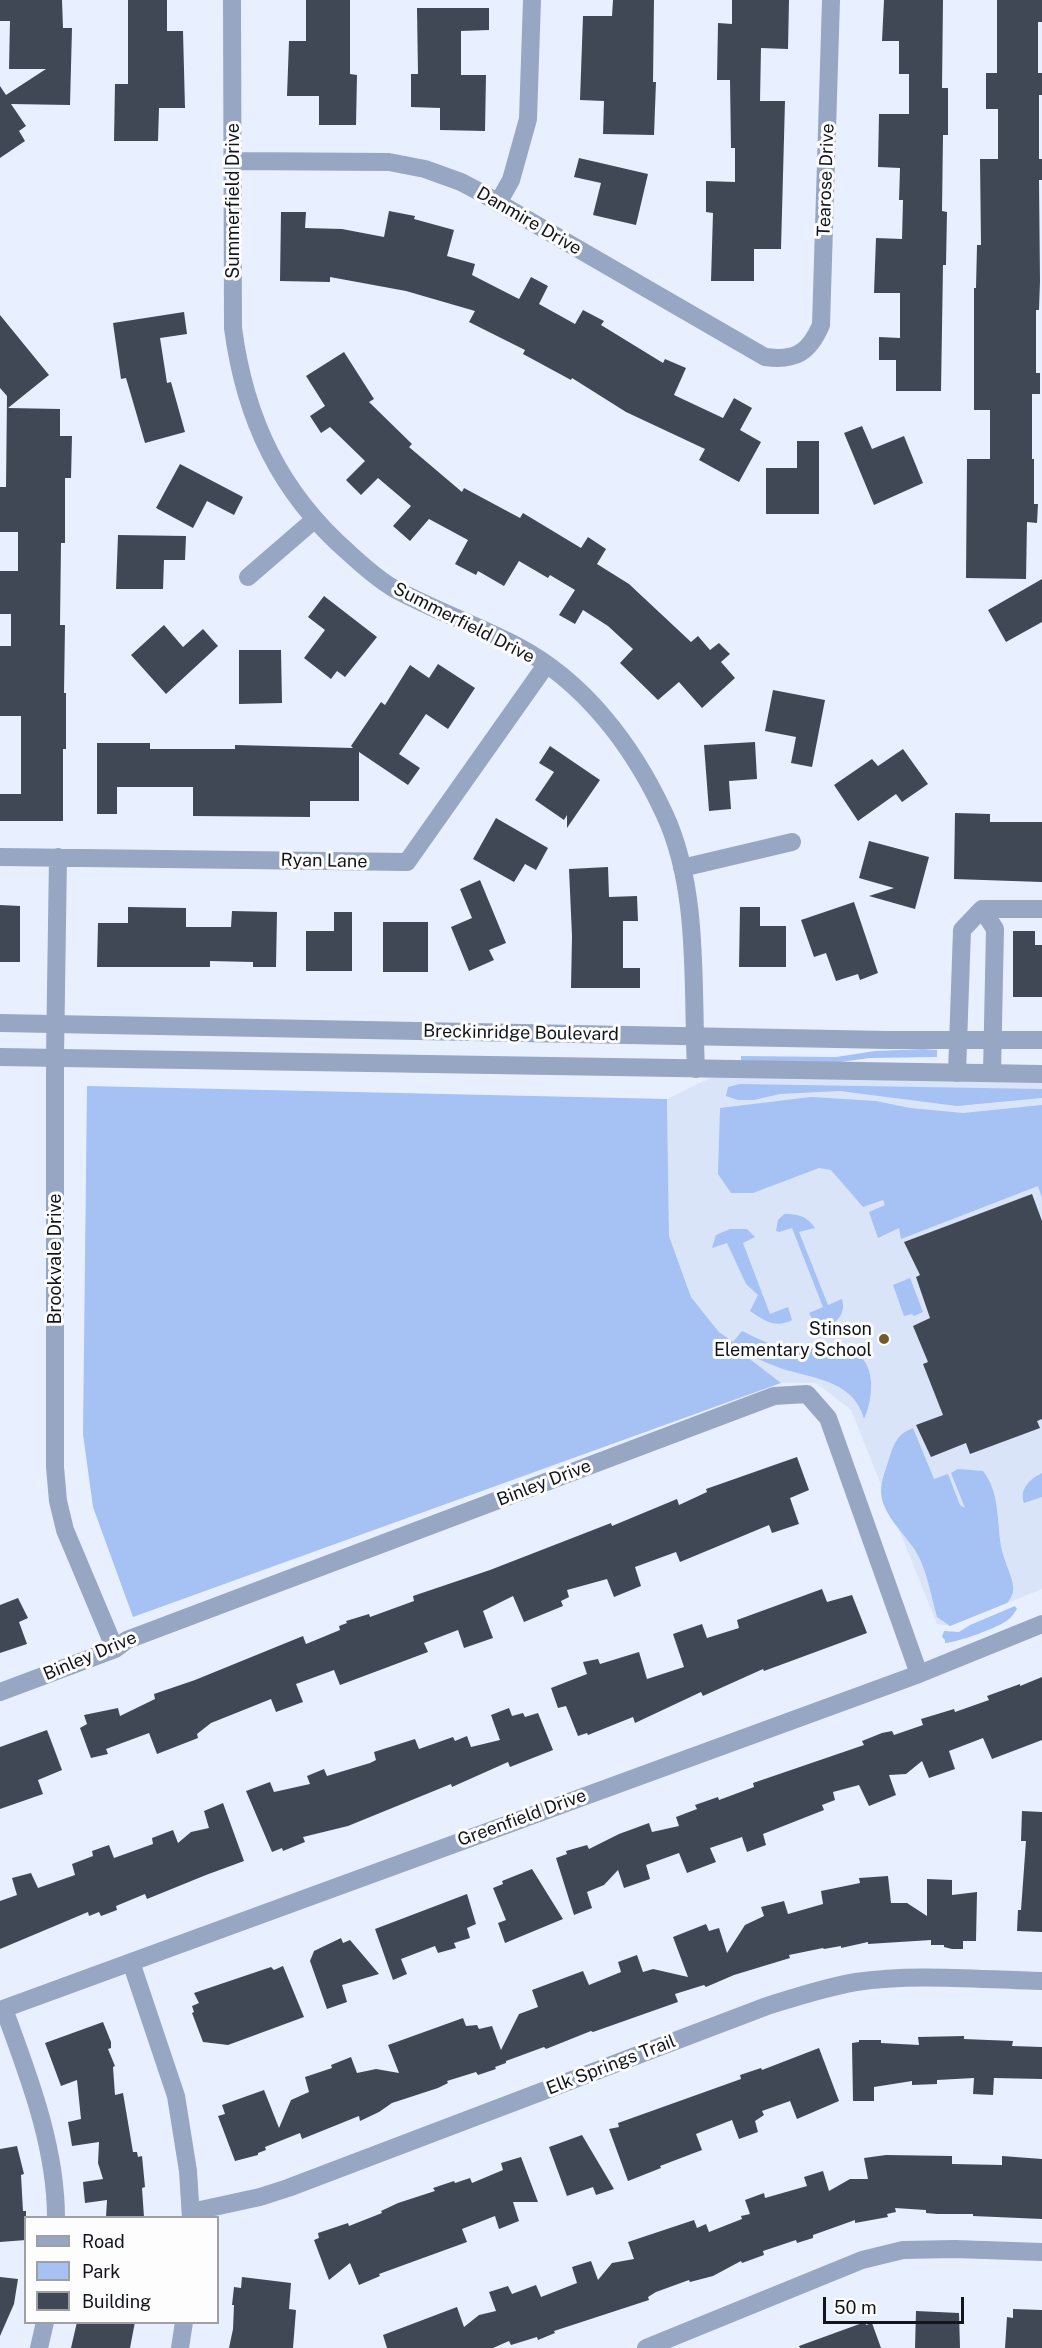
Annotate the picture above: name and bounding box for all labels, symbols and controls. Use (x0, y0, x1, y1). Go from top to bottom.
street label: Summerfield Drive (222, 123, 244, 279)
street label: Tearose Drive (813, 123, 839, 237)
street label: Danmire Drive (473, 182, 585, 260)
street label: Summerfield Drive (390, 578, 538, 668)
street label: Ryan Lane (280, 849, 368, 873)
street label: Breckinridge Boulevard (423, 1020, 619, 1046)
street label: Brookvale Drive (44, 1193, 66, 1325)
place label: Stinson Elementary School (714, 1318, 872, 1360)
marker: Stinson Elementary School (877, 1332, 891, 1346)
street label: Binley Drive (494, 1455, 594, 1511)
street label: Binley Drive (40, 1627, 140, 1685)
street label: Greenfield Drive (455, 1785, 589, 1851)
street label: Elk Springs Trail (543, 2030, 679, 2100)
legend (24, 2216, 219, 2324)
text: Road (82, 2231, 125, 2252)
text: Park (82, 2261, 120, 2282)
scale bar (826, 2285, 967, 2323)
text: Building (82, 2291, 151, 2312)
text: 50 m (834, 2297, 877, 2318)

